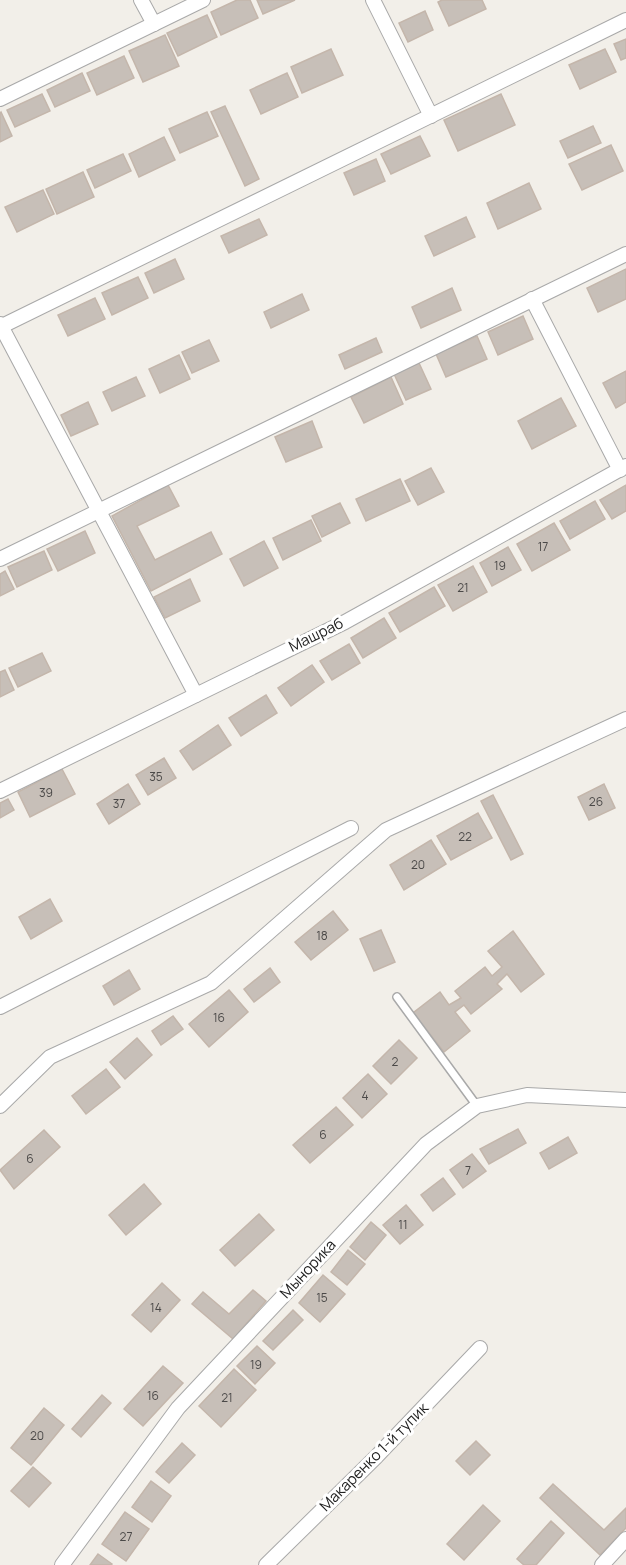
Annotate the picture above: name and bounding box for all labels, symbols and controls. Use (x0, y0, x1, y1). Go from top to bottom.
house number: 17 (538, 538, 548, 555)
house number: 19 (494, 557, 506, 574)
house number: 21 (457, 579, 469, 596)
street label: Машраб (285, 612, 347, 657)
house number: 35 (149, 768, 163, 785)
house number: 39 (39, 784, 53, 801)
house number: 26 (589, 793, 603, 810)
house number: 37 (113, 795, 125, 812)
house number: 22 (458, 828, 472, 845)
house number: 20 (411, 856, 425, 873)
house number: 18 (316, 927, 328, 944)
house number: 16 (213, 1009, 225, 1026)
house number: 2 (392, 1053, 399, 1070)
house number: 4 (361, 1087, 369, 1104)
house number: 6 (319, 1126, 327, 1143)
house number: 6 (26, 1150, 34, 1167)
house number: 7 (465, 1162, 471, 1179)
house number: 11 (398, 1216, 408, 1233)
street label: Мынорика (275, 1235, 340, 1303)
house number: 15 (316, 1289, 328, 1306)
house number: 14 (150, 1299, 162, 1316)
house number: 19 (250, 1356, 262, 1373)
house number: 16 (147, 1387, 159, 1404)
house number: 21 (221, 1389, 233, 1406)
street label: Макаренко 1-й тупик (315, 1397, 433, 1516)
house number: 20 (30, 1427, 44, 1444)
house number: 27 (120, 1528, 132, 1545)

